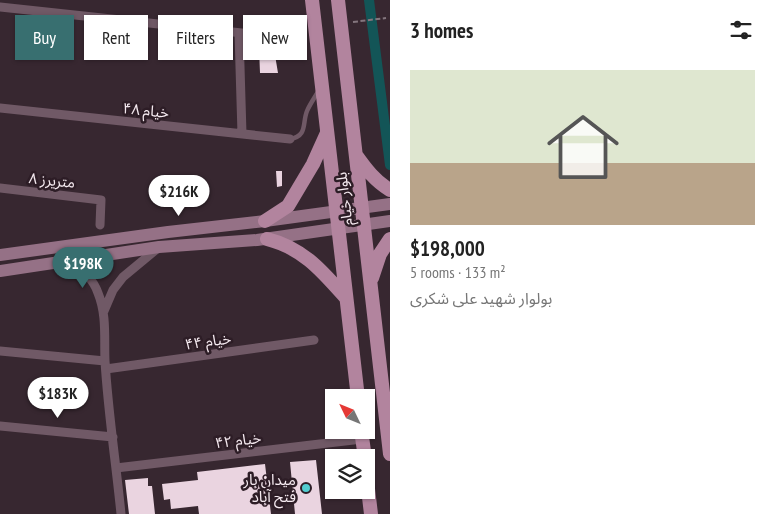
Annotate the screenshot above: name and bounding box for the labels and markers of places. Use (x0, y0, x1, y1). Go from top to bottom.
pin: $216K (144, 174, 214, 217)
pin: $198K (48, 246, 118, 289)
pin: $183K (23, 376, 93, 419)
place label: میدان بار فتح آباد (243, 470, 296, 509)
marker: میدان بار فتح آباد (300, 482, 312, 494)

